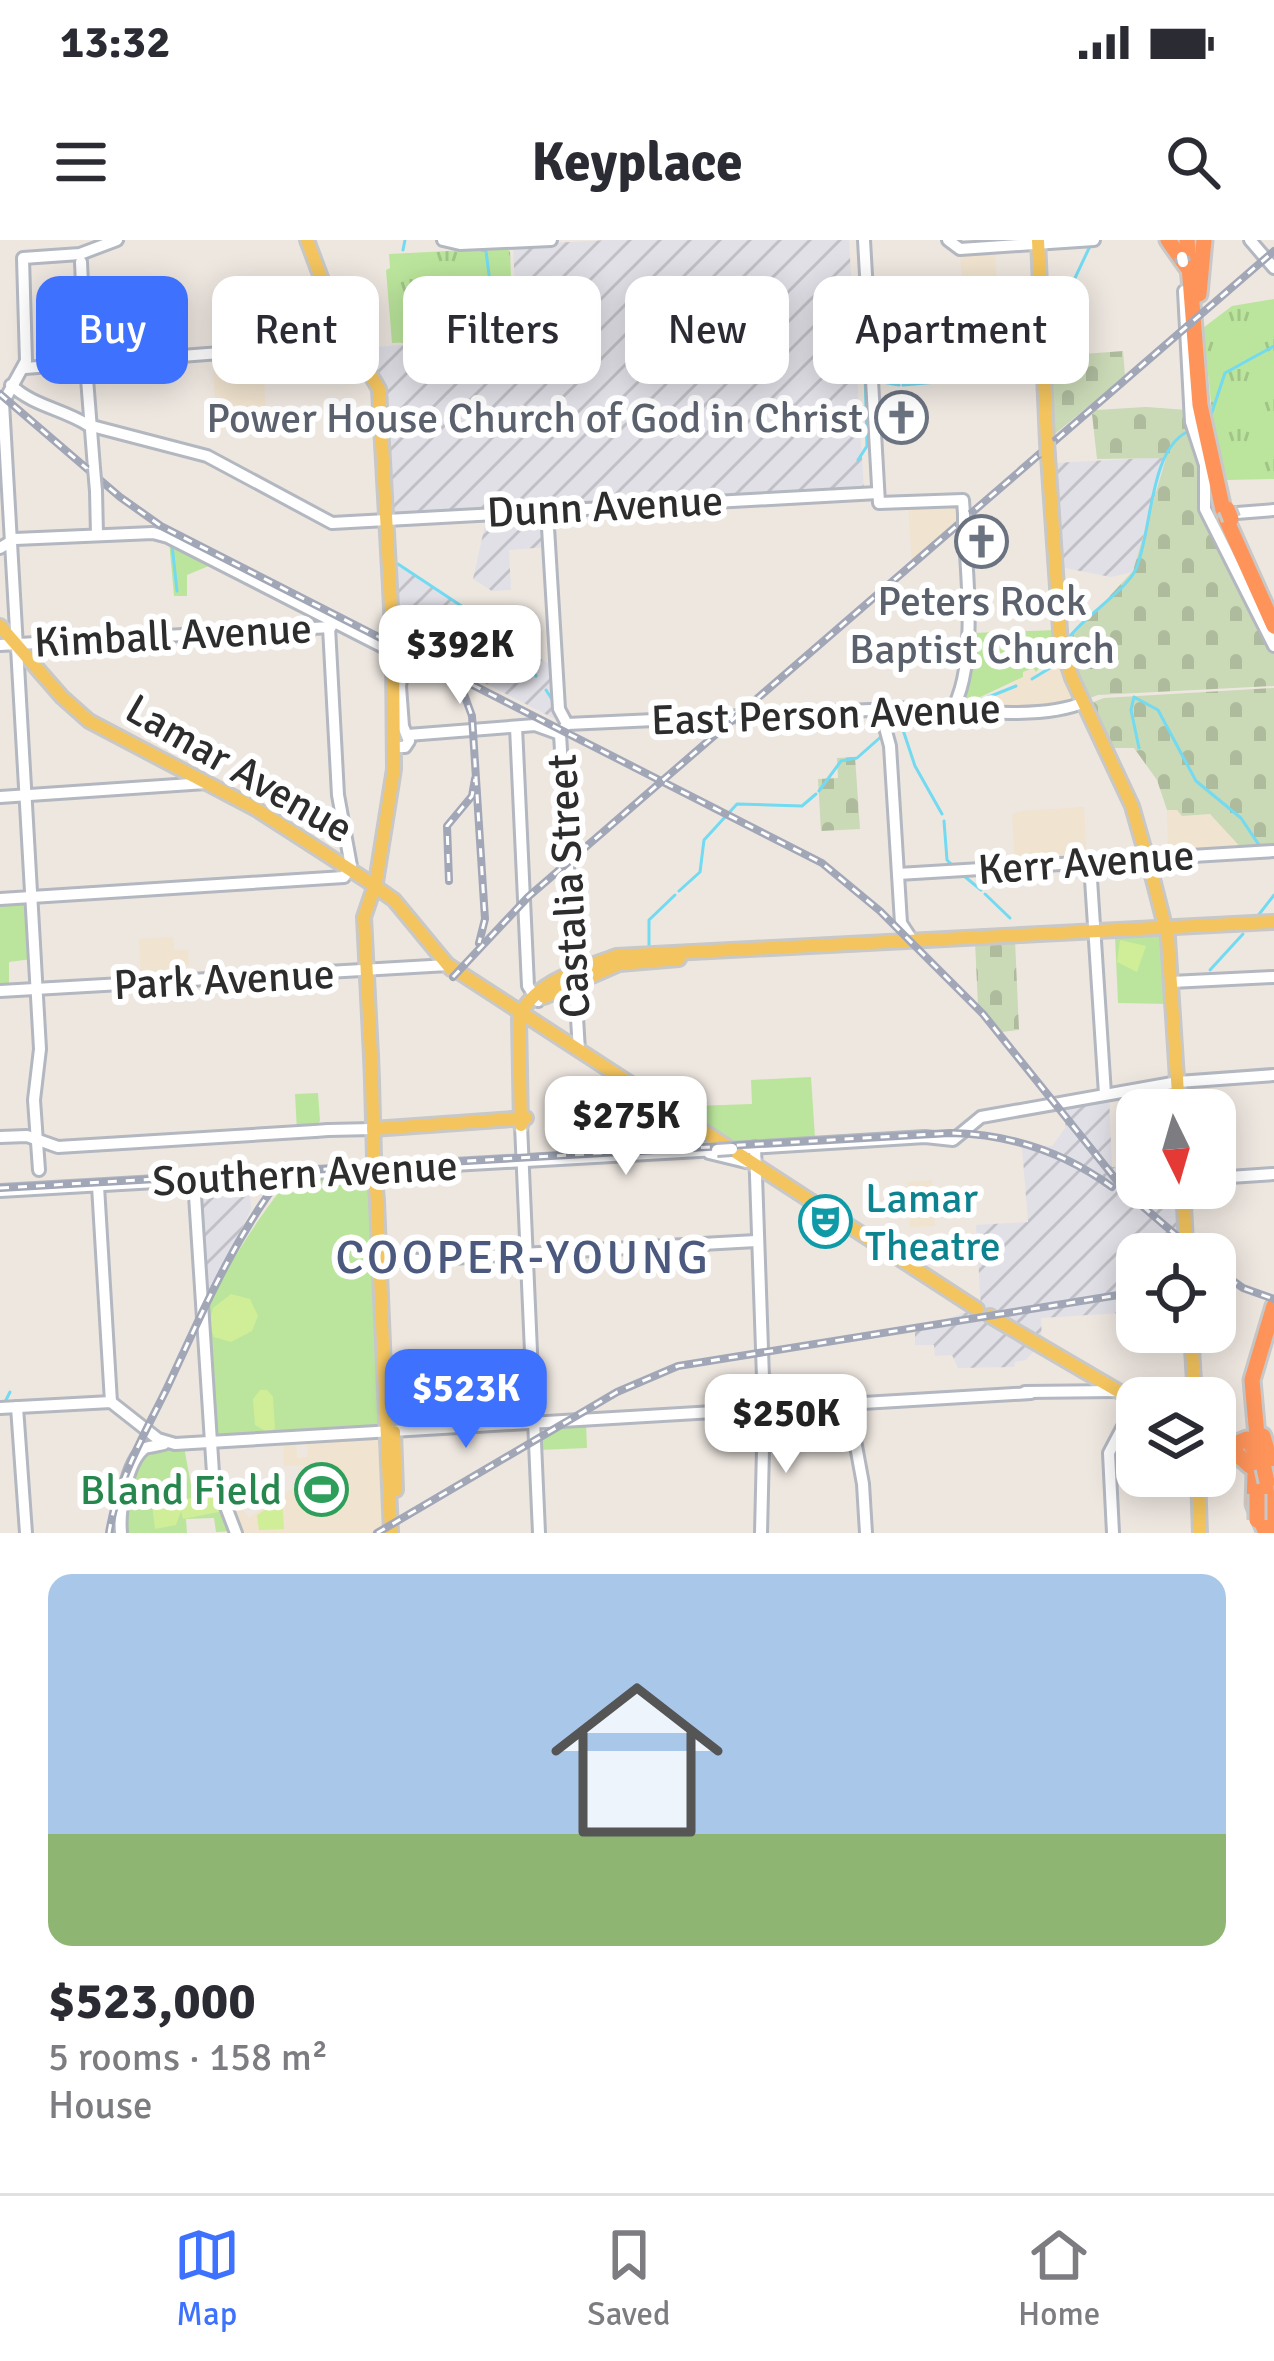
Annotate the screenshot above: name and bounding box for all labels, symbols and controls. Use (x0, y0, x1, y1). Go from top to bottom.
text: 13:32 (60, 15, 170, 70)
icon: menu (48, 129, 114, 195)
text: Keyplace (531, 129, 743, 196)
icon: search (1160, 129, 1226, 195)
chip: Buy (36, 276, 188, 384)
chip: Rent (212, 276, 379, 384)
chip: Filters (403, 276, 601, 384)
chip: New (625, 276, 789, 384)
chip: Apartment (813, 276, 1089, 384)
church icon: Power House Church of God in Christ (874, 390, 930, 446)
place label: Power House Church of God in Christ (206, 393, 863, 444)
street label: Dunn Avenue (486, 475, 724, 539)
church icon: Peters Rock Baptist Church (954, 514, 1010, 570)
place label: Peters Rock Baptist Church (849, 576, 1115, 675)
street label: Kimball Avenue (33, 603, 313, 669)
pin: $392K (376, 605, 544, 707)
text: $392K (406, 620, 514, 668)
street label: East Person Avenue (650, 683, 1002, 747)
street label: Lamar Avenue (116, 684, 362, 854)
street label: Castalia Street (537, 753, 601, 1019)
street label: Kerr Avenue (976, 830, 1196, 896)
street label: Park Avenue (112, 949, 336, 1011)
pin: $275K (542, 1076, 710, 1178)
north arrow (1116, 1089, 1236, 1209)
map controls (1116, 1089, 1236, 1497)
text: $275K (572, 1091, 680, 1139)
street label: Southern Avenue (151, 1141, 459, 1207)
place label: Lamar Theatre (865, 1173, 1001, 1272)
theatre icon: Lamar Theatre (798, 1194, 854, 1250)
district label: COOPER-YOUNG (335, 1228, 711, 1287)
button: locate (1116, 1233, 1236, 1353)
pin: $523K (382, 1349, 550, 1451)
text: $523K (412, 1364, 520, 1412)
pin: $250K (702, 1374, 870, 1476)
button: layers (1116, 1377, 1236, 1497)
text: $250K (732, 1389, 840, 1437)
sports icon: Bland Field (293, 1462, 349, 1518)
place label: Bland Field (80, 1465, 282, 1516)
icon: home (529, 1652, 745, 1868)
text: $523,000 (48, 1970, 256, 2033)
text: 5 rooms · 158 m² (48, 2033, 328, 2081)
text: House (48, 2081, 153, 2129)
tab: Map (174, 2222, 240, 2335)
tab: Saved (587, 2222, 670, 2335)
tab: Home (1018, 2222, 1100, 2335)

